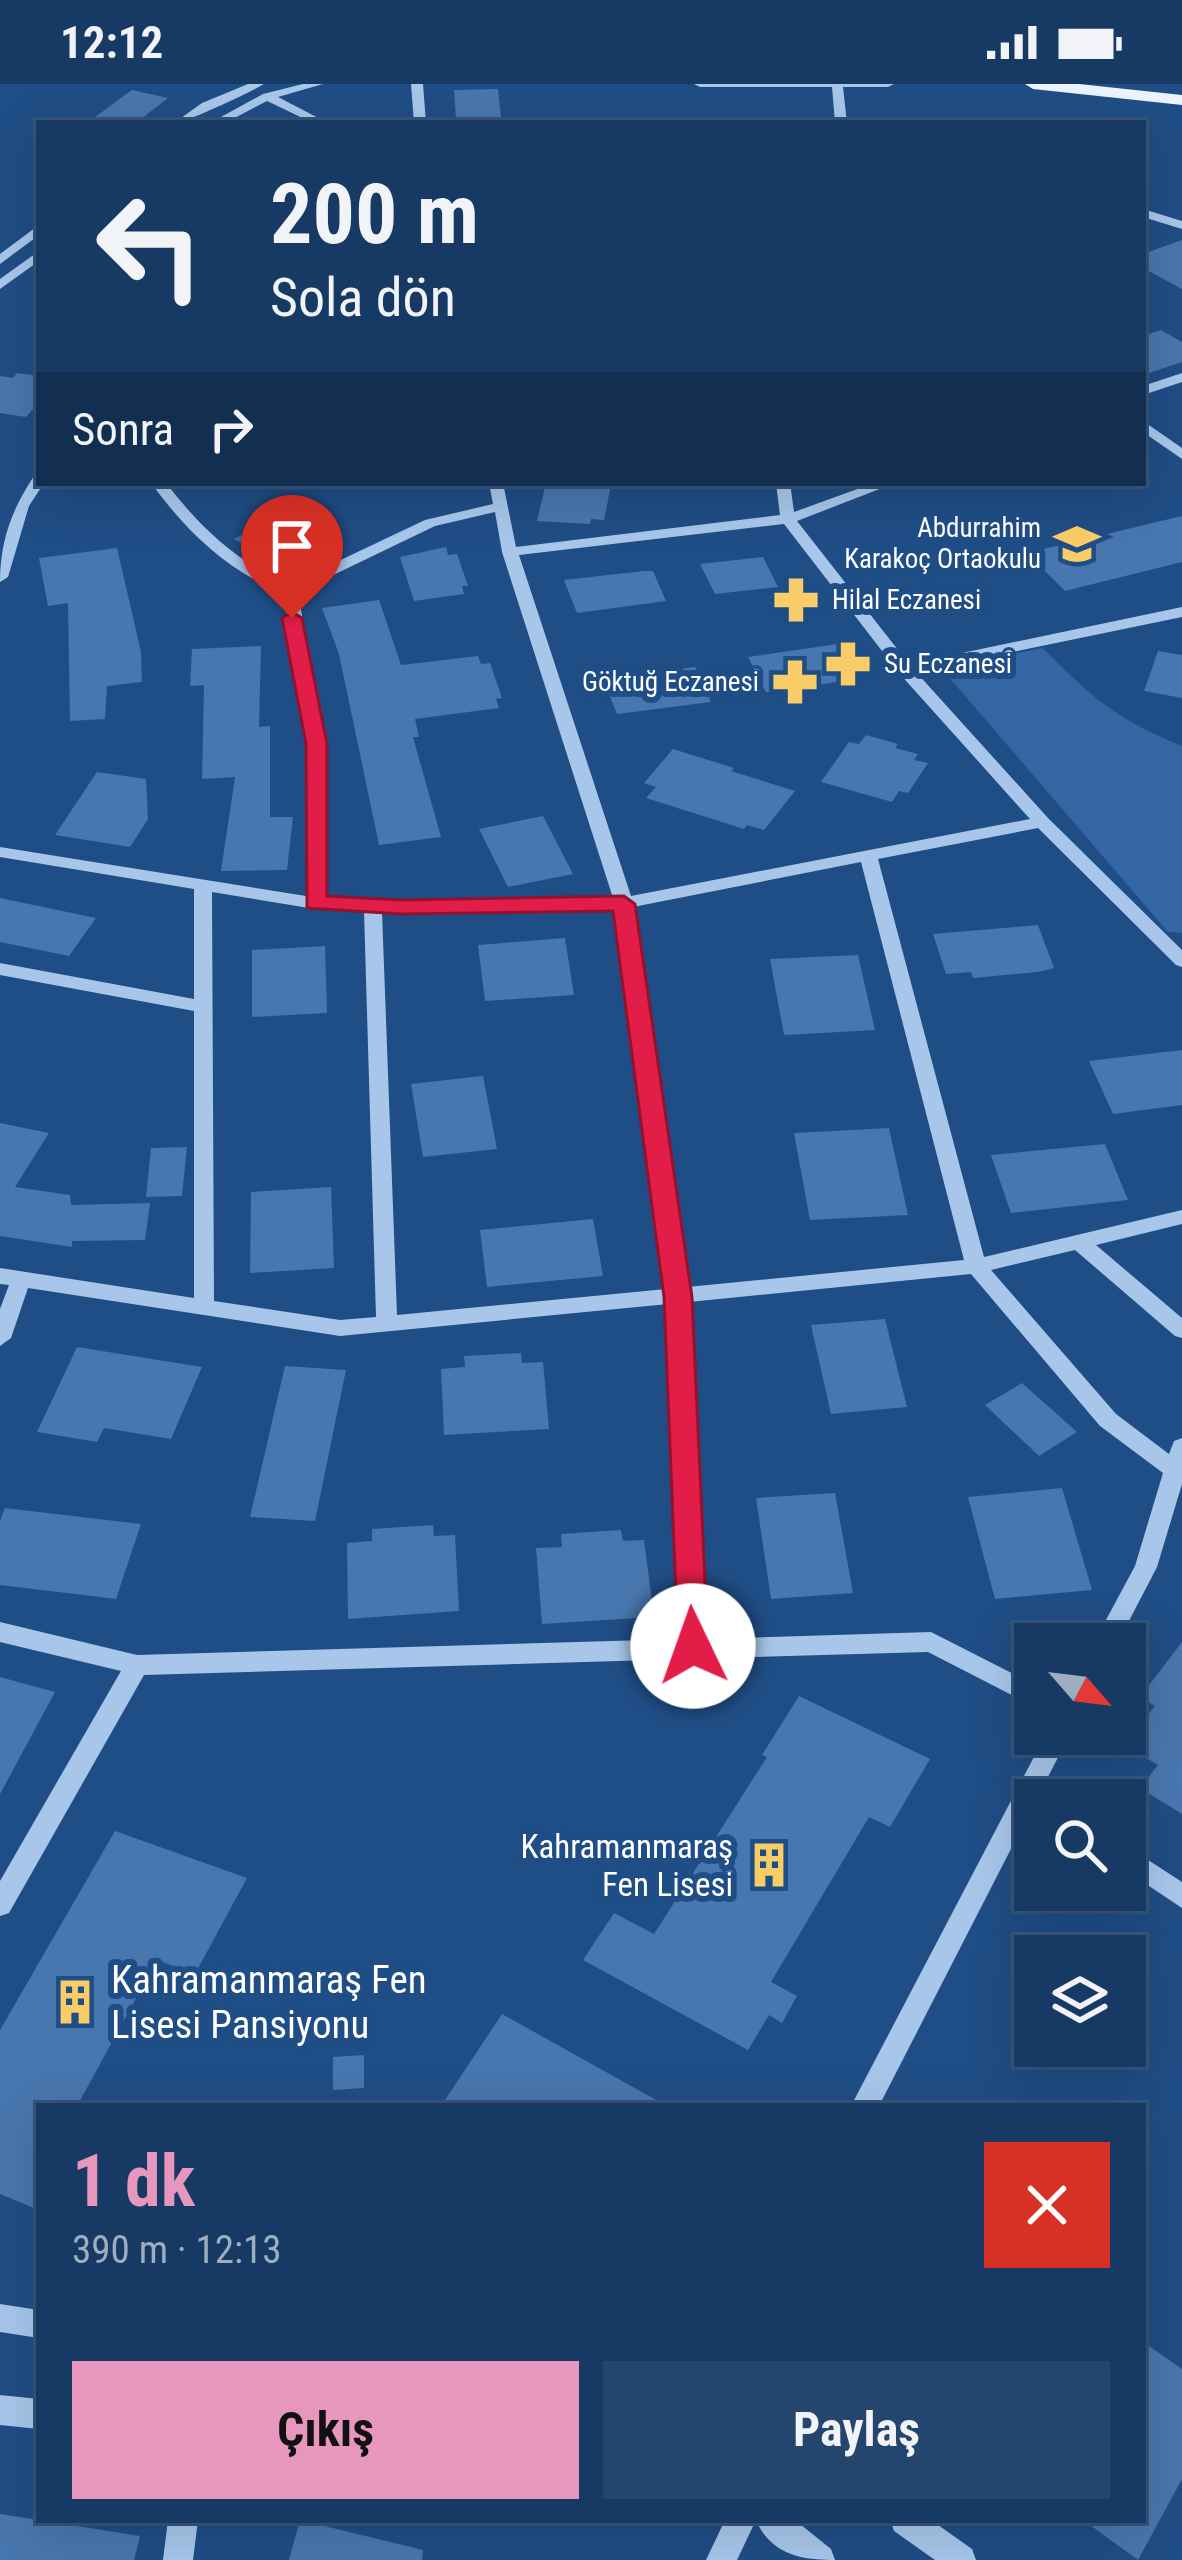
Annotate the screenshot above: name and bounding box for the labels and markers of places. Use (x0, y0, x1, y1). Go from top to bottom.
pin (241, 495, 343, 618)
place label: Abdurrahim Karakoç Ortaokulu (844, 512, 1041, 575)
school or university icon: Abdurrahim Karakoç Ortaokulu (1052, 519, 1102, 569)
pharmacy icon: Hilal Eczanesi (771, 575, 821, 625)
place label: Hilal Eczanesi (832, 584, 981, 616)
pharmacy icon: Su Eczanesi (823, 639, 873, 689)
place label: Su Eczanesi (884, 648, 1012, 680)
pharmacy icon: Göktuğ Eczanesi (770, 657, 820, 707)
place label: Göktuğ Eczanesi (582, 666, 759, 698)
place label: Kahramanmaraş Fen Lisesi (520, 1827, 733, 1904)
building icon: Kahramanmaraş Fen Lisesi (744, 1840, 794, 1890)
place label: Kahramanmaraş Fen Lisesi Pansiyonu (111, 1957, 427, 2048)
building icon: Kahramanmaraş Fen Lisesi Pansiyonu (50, 1977, 100, 2027)

